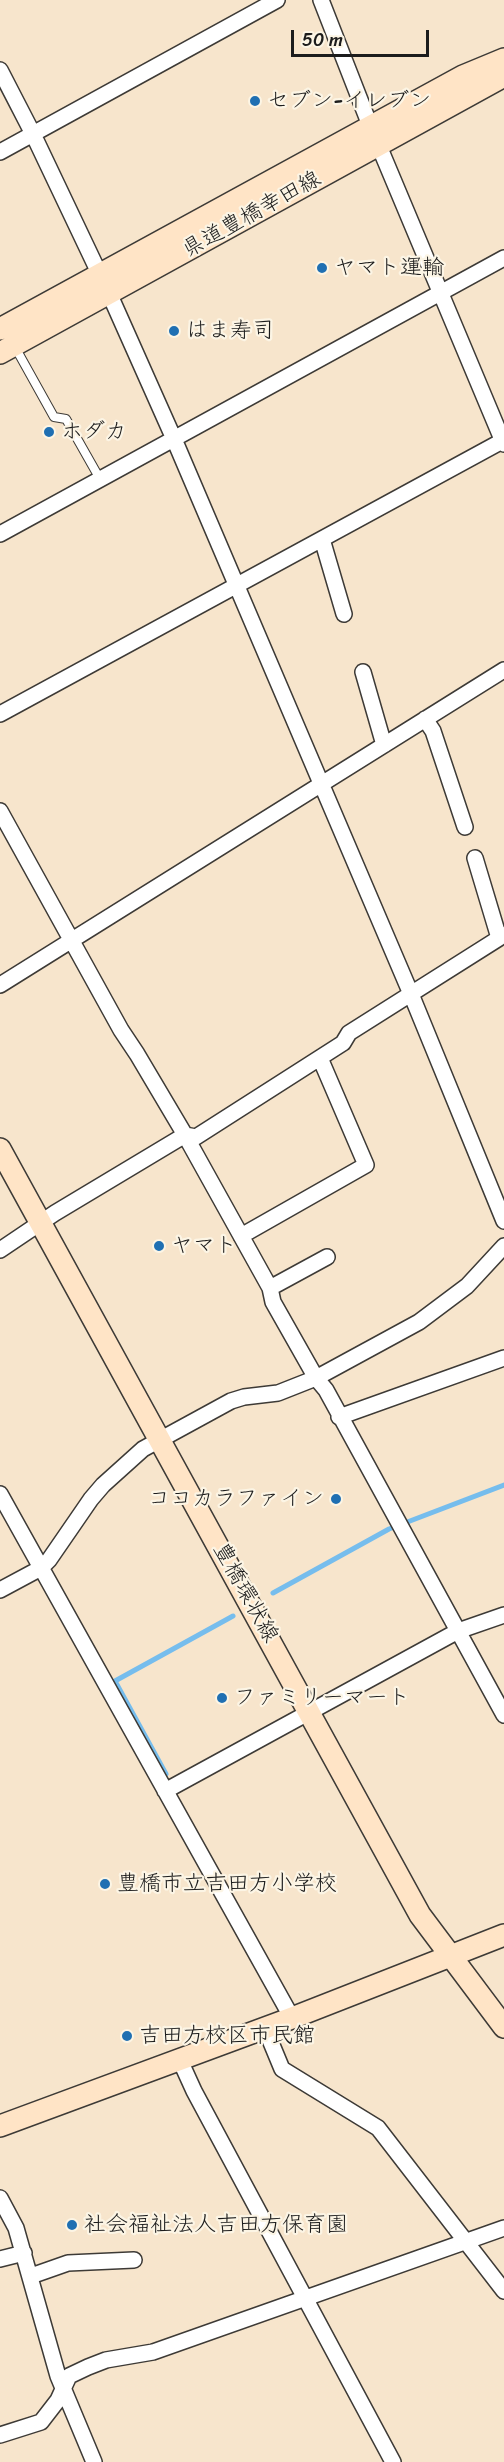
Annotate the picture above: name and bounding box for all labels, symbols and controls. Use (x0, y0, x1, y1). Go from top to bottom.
scale bar (294, 18, 432, 56)
text: 50 m (302, 24, 343, 56)
place label: セブン-イレブン (267, 88, 431, 114)
marker: セブン-イレブン (248, 94, 262, 108)
street label: 県道豊橋幸田線 (178, 166, 326, 264)
place label: ヤマト運輸 (334, 255, 444, 281)
marker: ヤマト運輸 (315, 261, 329, 275)
place label: はま寿司 (186, 318, 274, 344)
marker: はま寿司 (167, 324, 181, 338)
place label: ホダカ (61, 419, 127, 445)
marker: ホダカ (42, 425, 56, 439)
place label: ヤマト (171, 1233, 237, 1259)
marker: ヤマト (152, 1239, 166, 1253)
place label: ココカラファイン (148, 1486, 324, 1512)
marker: ココカラファイン (329, 1492, 343, 1506)
street label: 豊橋環状線 (207, 1538, 283, 1648)
place label: ファミリーマート (234, 1685, 410, 1711)
marker: ファミリーマート (215, 1691, 229, 1705)
place label: 豊橋市立吉田方小学校 (117, 1871, 337, 1897)
marker: 豊橋市立吉田方小学校 (98, 1877, 112, 1891)
place label: 吉田方校区市民館 (139, 2023, 315, 2049)
marker: 吉田方校区市民館 (120, 2029, 134, 2043)
place label: 社会福祉法人吉田方保育園 (84, 2212, 348, 2238)
marker: 社会福祉法人吉田方保育園 (65, 2218, 79, 2232)

